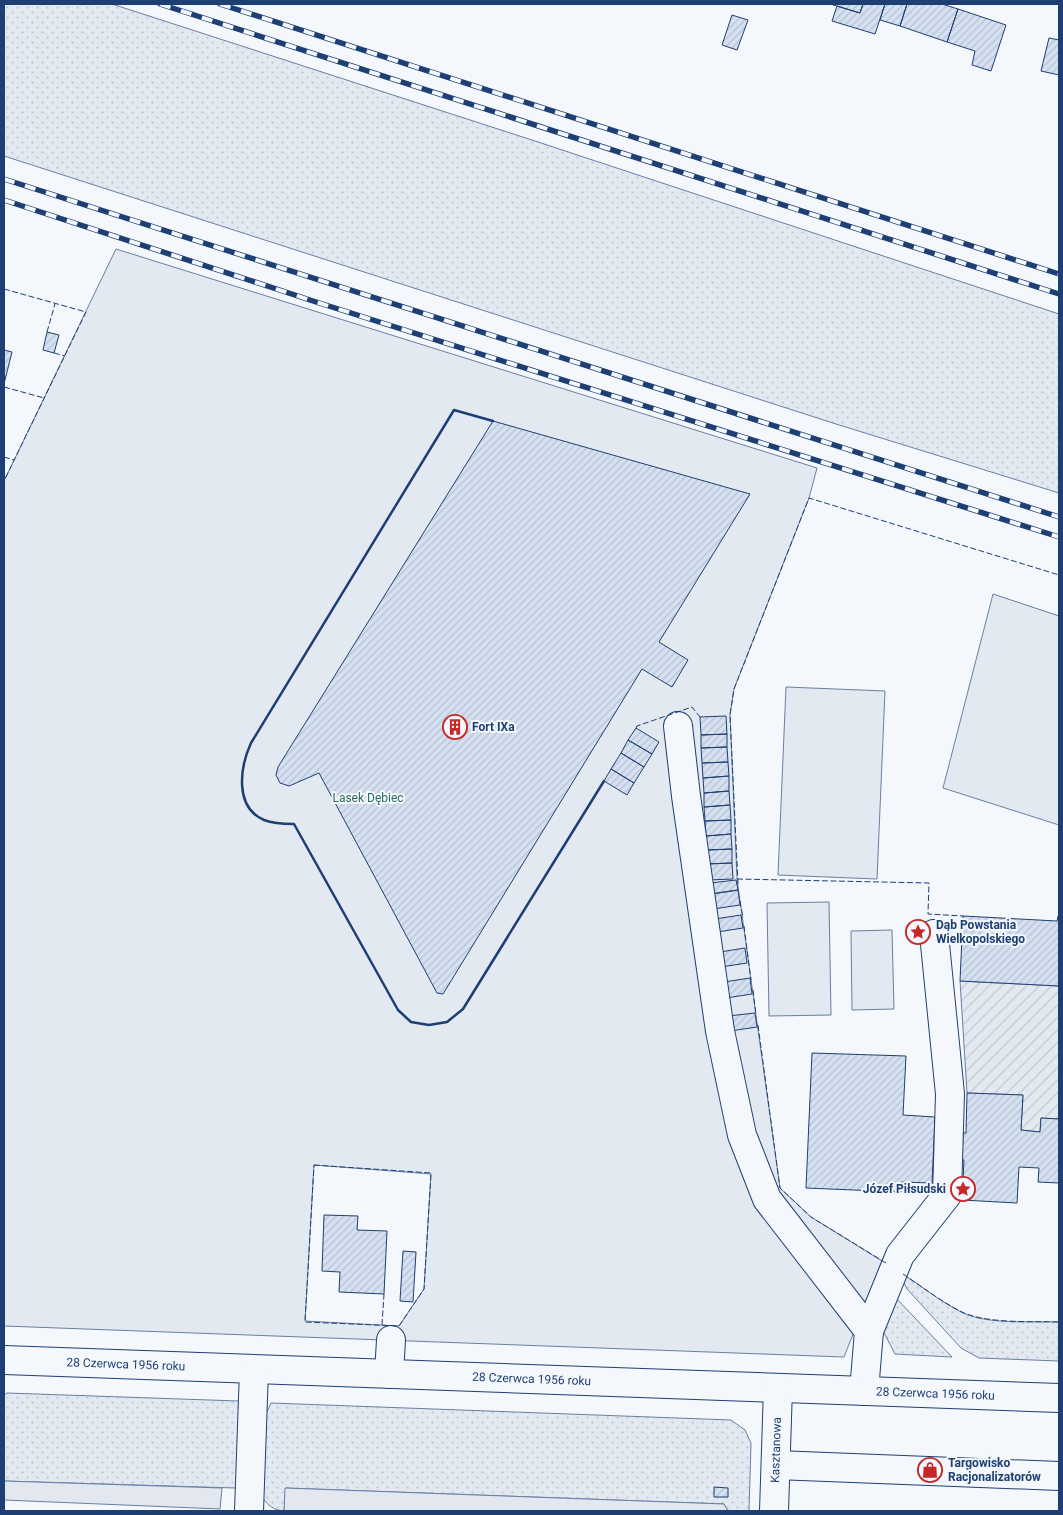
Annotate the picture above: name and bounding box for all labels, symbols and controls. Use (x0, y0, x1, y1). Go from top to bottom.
building icon: Fort IXa (442, 714, 468, 740)
place label: Fort IXa (472, 720, 515, 734)
park label: Lasek Dębiec (332, 791, 404, 805)
place label: Dąb Powstania Wielkopolskiego (936, 918, 1025, 946)
place icon: Dąb Powstania Wielkopolskiego (905, 919, 931, 945)
place icon: Józef Piłsudski (950, 1176, 976, 1202)
place label: Józef Piłsudski (863, 1182, 946, 1196)
street label: 28 Czerwca 1956 roku (66, 1355, 186, 1374)
street label: 28 Czerwca 1956 roku (472, 1370, 591, 1388)
street label: 28 Czerwca 1956 roku (876, 1384, 995, 1403)
street label: Kasztanowa (768, 1417, 784, 1483)
place label: Targowisko Racjonalizatorów (948, 1456, 1041, 1484)
shop icon: Targowisko Racjonalizatorów (917, 1457, 943, 1483)

